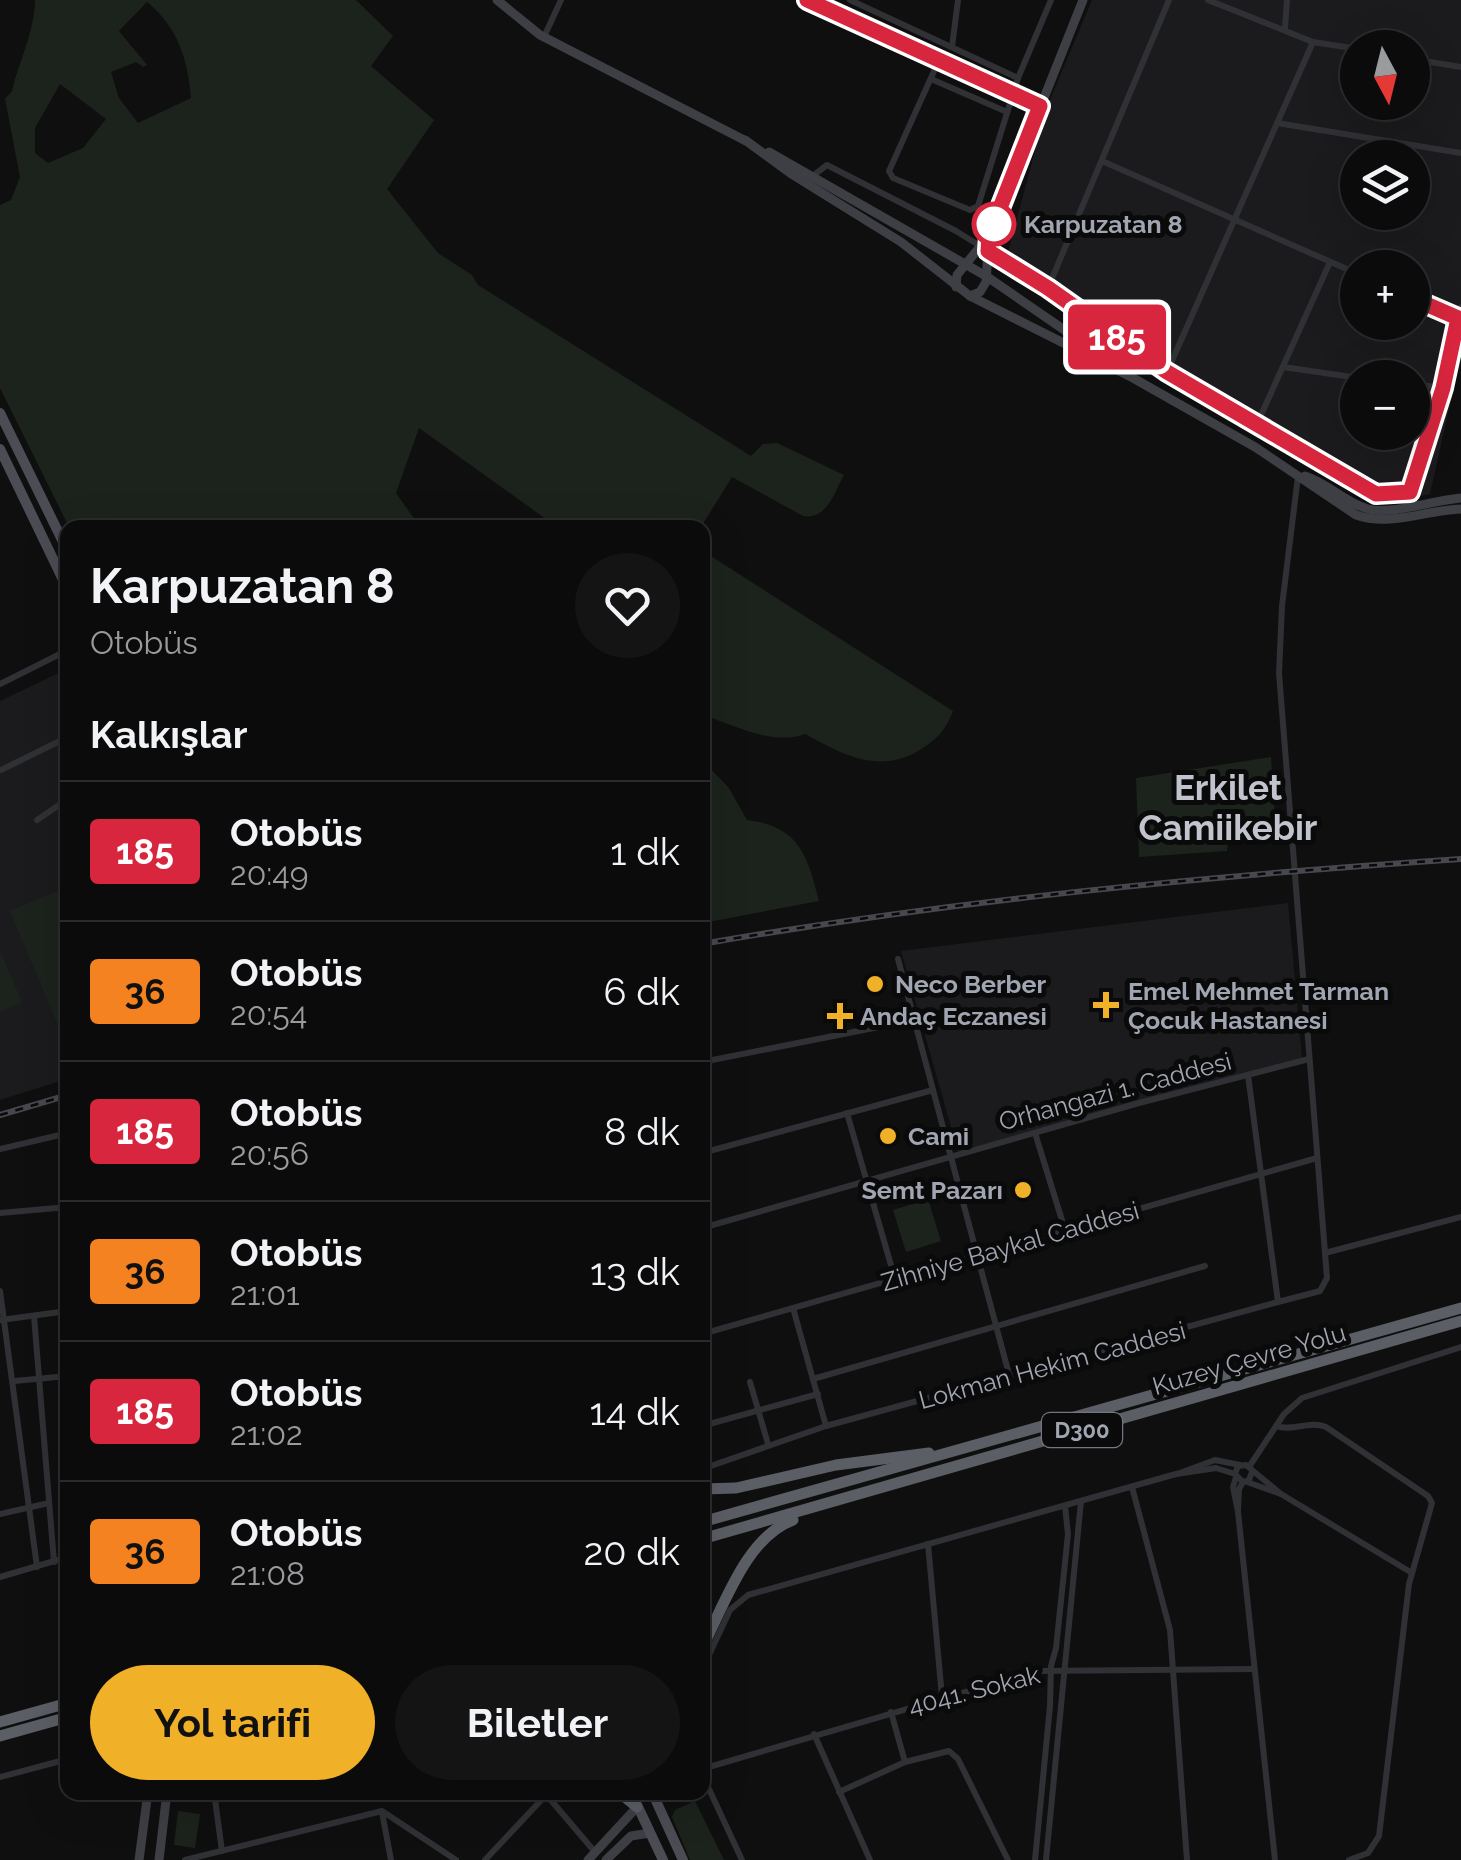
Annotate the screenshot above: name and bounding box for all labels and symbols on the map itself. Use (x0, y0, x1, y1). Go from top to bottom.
north arrow (1340, 30, 1430, 120)
marker: Karpuzatan 8 (973, 203, 1015, 245)
place label: Karpuzatan 8 (1024, 209, 1183, 239)
line badge: 185 (1060, 304, 1174, 370)
district label: Erkilet Camiikebir (1139, 767, 1318, 848)
place label: Neco Berber (895, 969, 1046, 999)
marker: Neco Berber (864, 973, 886, 995)
place label: Emel Mehmet Tarman Çocuk Hastanesi (1128, 976, 1389, 1035)
marker: Emel Mehmet Tarman Çocuk Hastanesi (1093, 992, 1119, 1018)
place label: Andaç Eczanesi (860, 1001, 1047, 1031)
marker: Andaç Eczanesi (829, 1005, 851, 1027)
street label: Orhangazi 1. Caddesi (996, 1046, 1234, 1136)
place label: Cami (908, 1121, 969, 1151)
marker: Cami (877, 1125, 899, 1147)
place label: Semt Pazarı (861, 1175, 1003, 1205)
marker: Semt Pazarı (1012, 1179, 1034, 1201)
street label: Zihniye Baykal Caddesi (878, 1195, 1142, 1297)
street label: Lokman Hekim Caddesi (915, 1315, 1189, 1415)
street label: Kuzey Çevre Yolu (1149, 1317, 1349, 1401)
road number: D300 (1042, 1413, 1122, 1447)
street label: 4041. Sokak (905, 1659, 1044, 1721)

